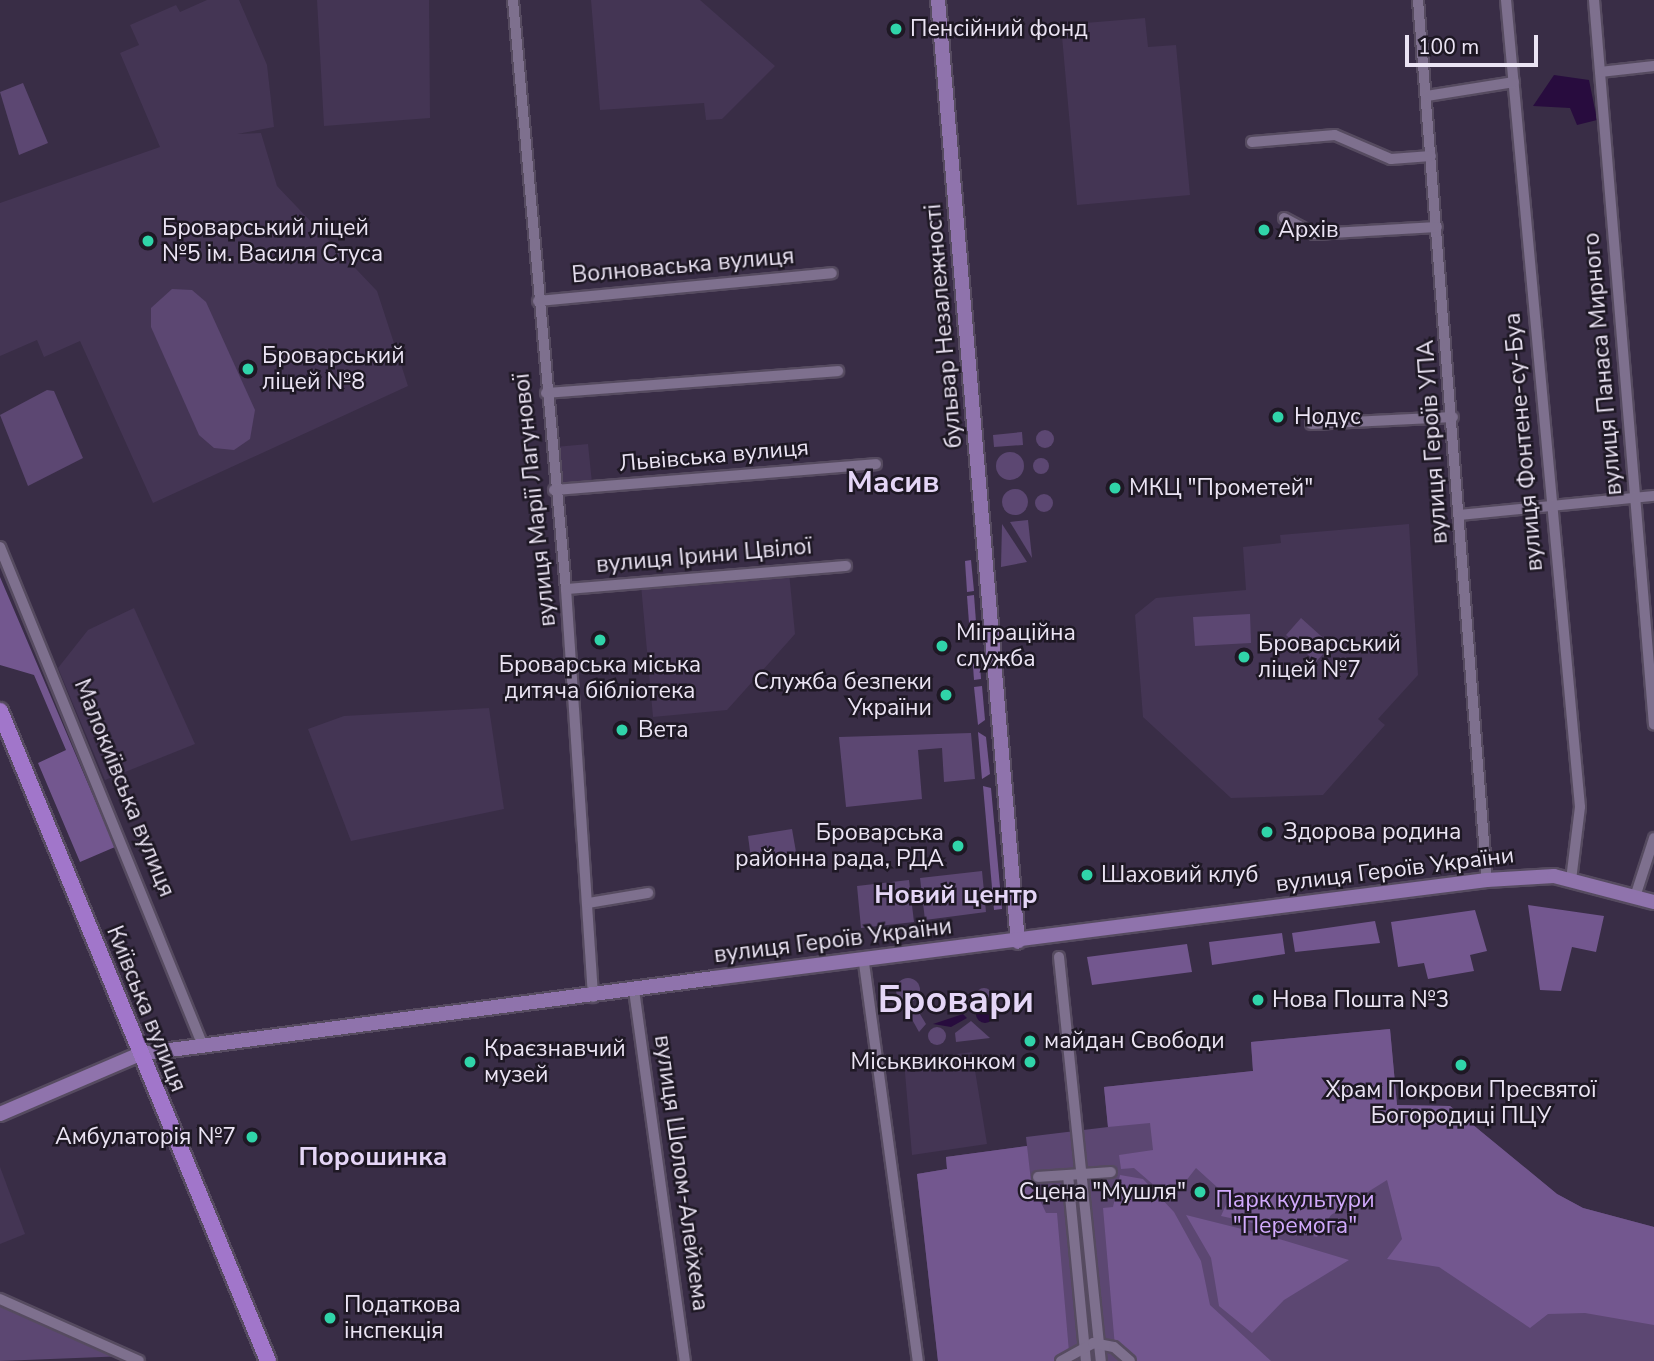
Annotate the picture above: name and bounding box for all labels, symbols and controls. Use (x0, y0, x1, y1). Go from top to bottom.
place label: Пенсійний фонд (910, 15, 1088, 43)
marker: Пенсійний фонд (888, 21, 904, 37)
scale bar (1409, 21, 1542, 65)
text: 100 m (1418, 33, 1479, 61)
street label: бульвар Незалежності (920, 203, 968, 449)
place label: Броварський ліцей №5 ім. Василя Стуса (162, 214, 383, 268)
place label: Архів (1278, 216, 1339, 244)
marker: Архів (1256, 222, 1272, 238)
street label: вулиця Панаса Мирного (1578, 231, 1628, 497)
marker: Броварський ліцей №5 ім. Василя Стуса (140, 233, 156, 249)
street label: Волноваська вулиця (571, 243, 795, 289)
street label: вулиця Фонтене-су-Буа (1499, 312, 1549, 572)
street label: вулиця Героїв УПА (1412, 339, 1454, 545)
place label: Броварський ліцей №8 (262, 342, 405, 396)
marker: Броварський ліцей №8 (240, 361, 256, 377)
street label: вулиця Марії Лагунової (508, 372, 562, 628)
place label: Нодус (1294, 403, 1361, 431)
marker: Нодус (1268, 407, 1288, 427)
street label: Львівська вулиця (618, 434, 810, 478)
district label: Масив (847, 465, 939, 501)
place label: МКЦ "Прометей" (1129, 474, 1313, 502)
marker: МКЦ "Прометей" (1107, 480, 1123, 496)
street label: вулиця Ірини Цвілої (595, 533, 813, 579)
place label: Міграційна служба (956, 619, 1076, 673)
place label: Броварський ліцей №7 (1258, 630, 1401, 684)
marker: Броварська міська дитяча бібліотека (592, 632, 608, 648)
marker: Міграційна служба (934, 638, 950, 654)
marker: Броварський ліцей №7 (1236, 649, 1252, 665)
place label: Броварська міська дитяча бібліотека (499, 651, 701, 705)
place label: Служба безпеки України (754, 668, 932, 722)
street label: Малокиївська вулиця (68, 675, 180, 901)
marker: Служба безпеки України (938, 687, 954, 703)
place label: Вета (638, 716, 689, 744)
marker: Вета (612, 720, 632, 740)
place label: Здорова родина (1283, 818, 1462, 846)
place label: Броварська районна рада, РДА (735, 819, 944, 873)
marker: Здорова родина (1257, 822, 1277, 842)
marker: Броварська районна рада, РДА (950, 838, 966, 854)
street label: вулиця Героїв України (1274, 842, 1516, 898)
place label: Шаховий клуб (1101, 861, 1258, 889)
marker: Шаховий клуб (1079, 867, 1095, 883)
district label: Новий центр (874, 879, 1038, 911)
street label: вулиця Героїв України (712, 913, 954, 969)
street label: Київська вулиця (100, 922, 192, 1096)
district label: Бровари (878, 978, 1034, 1022)
place label: Нова Пошта №3 (1272, 986, 1449, 1014)
marker: Нова Пошта №3 (1250, 992, 1266, 1008)
place label: майдан Свободи (1044, 1027, 1225, 1055)
street label: вулиця Шолом-Алейхема (648, 1033, 714, 1313)
marker: майдан Свободи (1022, 1033, 1038, 1049)
place label: Краєзнавчий музей (484, 1035, 626, 1089)
place label: Міськвиконком (851, 1048, 1016, 1076)
marker: Краєзнавчий музей (462, 1054, 478, 1070)
marker: Міськвиконком (1022, 1054, 1038, 1070)
marker: Храм Покрови Пресвятої Богородиці ПЦУ (1453, 1057, 1469, 1073)
place label: Храм Покрови Пресвятої Богородиці ПЦУ (1325, 1076, 1597, 1130)
place label: Амбулаторія №7 (55, 1123, 236, 1151)
marker: Амбулаторія №7 (242, 1127, 262, 1147)
district label: Порошинка (299, 1141, 447, 1173)
place label: Сцена "Мушля" (1019, 1178, 1186, 1206)
marker: Сцена "Мушля" (1192, 1184, 1208, 1200)
park label: Парк культури "Перемога" (1215, 1186, 1375, 1240)
place label: Податкова інспекція (344, 1291, 461, 1345)
marker: Податкова інспекція (322, 1310, 338, 1326)

